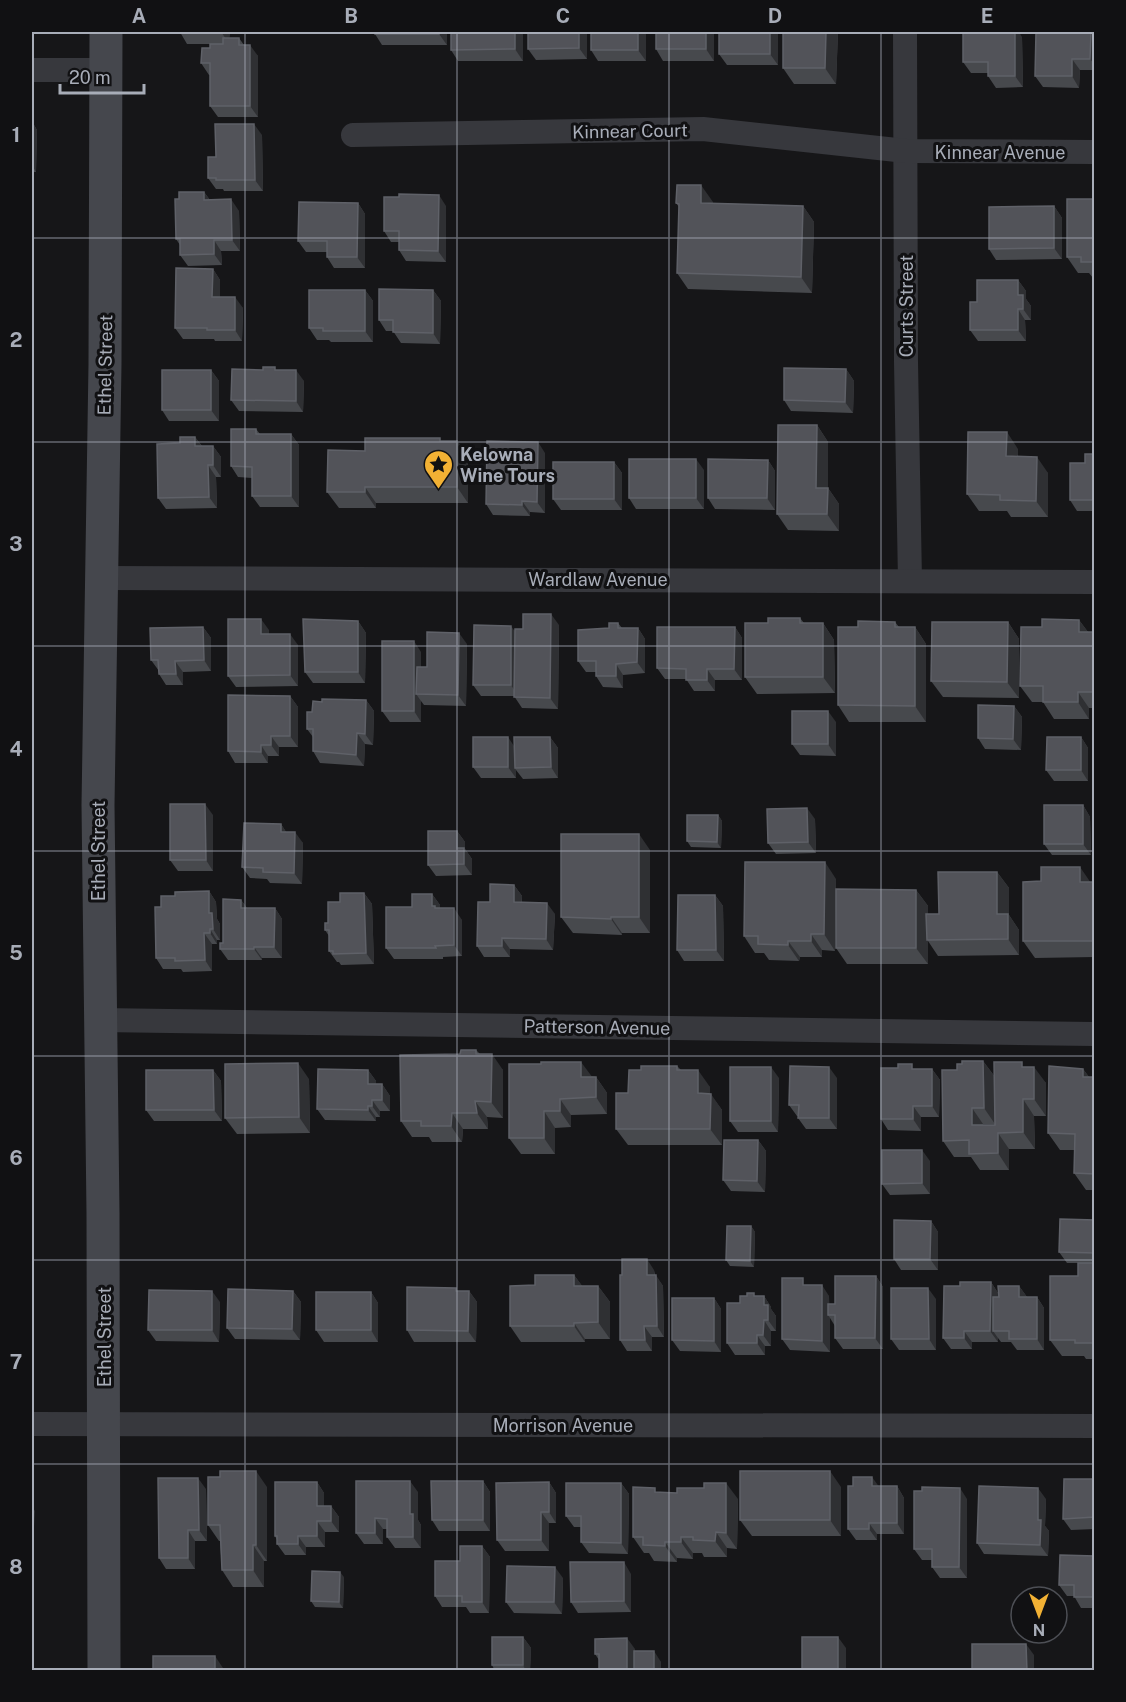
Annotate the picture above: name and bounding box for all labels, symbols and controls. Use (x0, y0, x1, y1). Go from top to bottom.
text: A (132, 4, 146, 28)
text: B (344, 4, 358, 28)
text: C (556, 4, 570, 28)
text: D (768, 4, 782, 28)
text: E (981, 4, 993, 28)
scale bar (60, 57, 144, 95)
text: 20 m (69, 67, 111, 88)
street label: Kinnear Court (572, 119, 688, 143)
text: 1 (12, 123, 20, 147)
street label: Kinnear Avenue (935, 142, 1065, 163)
street label: Curts Street (896, 255, 917, 357)
street label: Ethel Street (94, 314, 116, 416)
text: 2 (10, 328, 22, 352)
place label: Kelowna Wine Tours (460, 444, 555, 486)
place icon: Kelowna Wine Tours (423, 448, 455, 490)
text: 3 (9, 532, 23, 556)
street label: Wardlaw Avenue (528, 569, 668, 590)
text: 4 (9, 737, 23, 761)
street label: Ethel Street (88, 801, 109, 901)
text: 5 (9, 941, 23, 965)
street label: Patterson Avenue (523, 1015, 671, 1039)
text: 6 (9, 1146, 23, 1170)
street label: Ethel Street (94, 1287, 115, 1387)
text: 7 (10, 1350, 22, 1374)
street label: Morrison Avenue (493, 1415, 633, 1436)
text: 8 (9, 1555, 23, 1579)
north arrow (1009, 1585, 1069, 1645)
text: N (1033, 1620, 1045, 1639)

